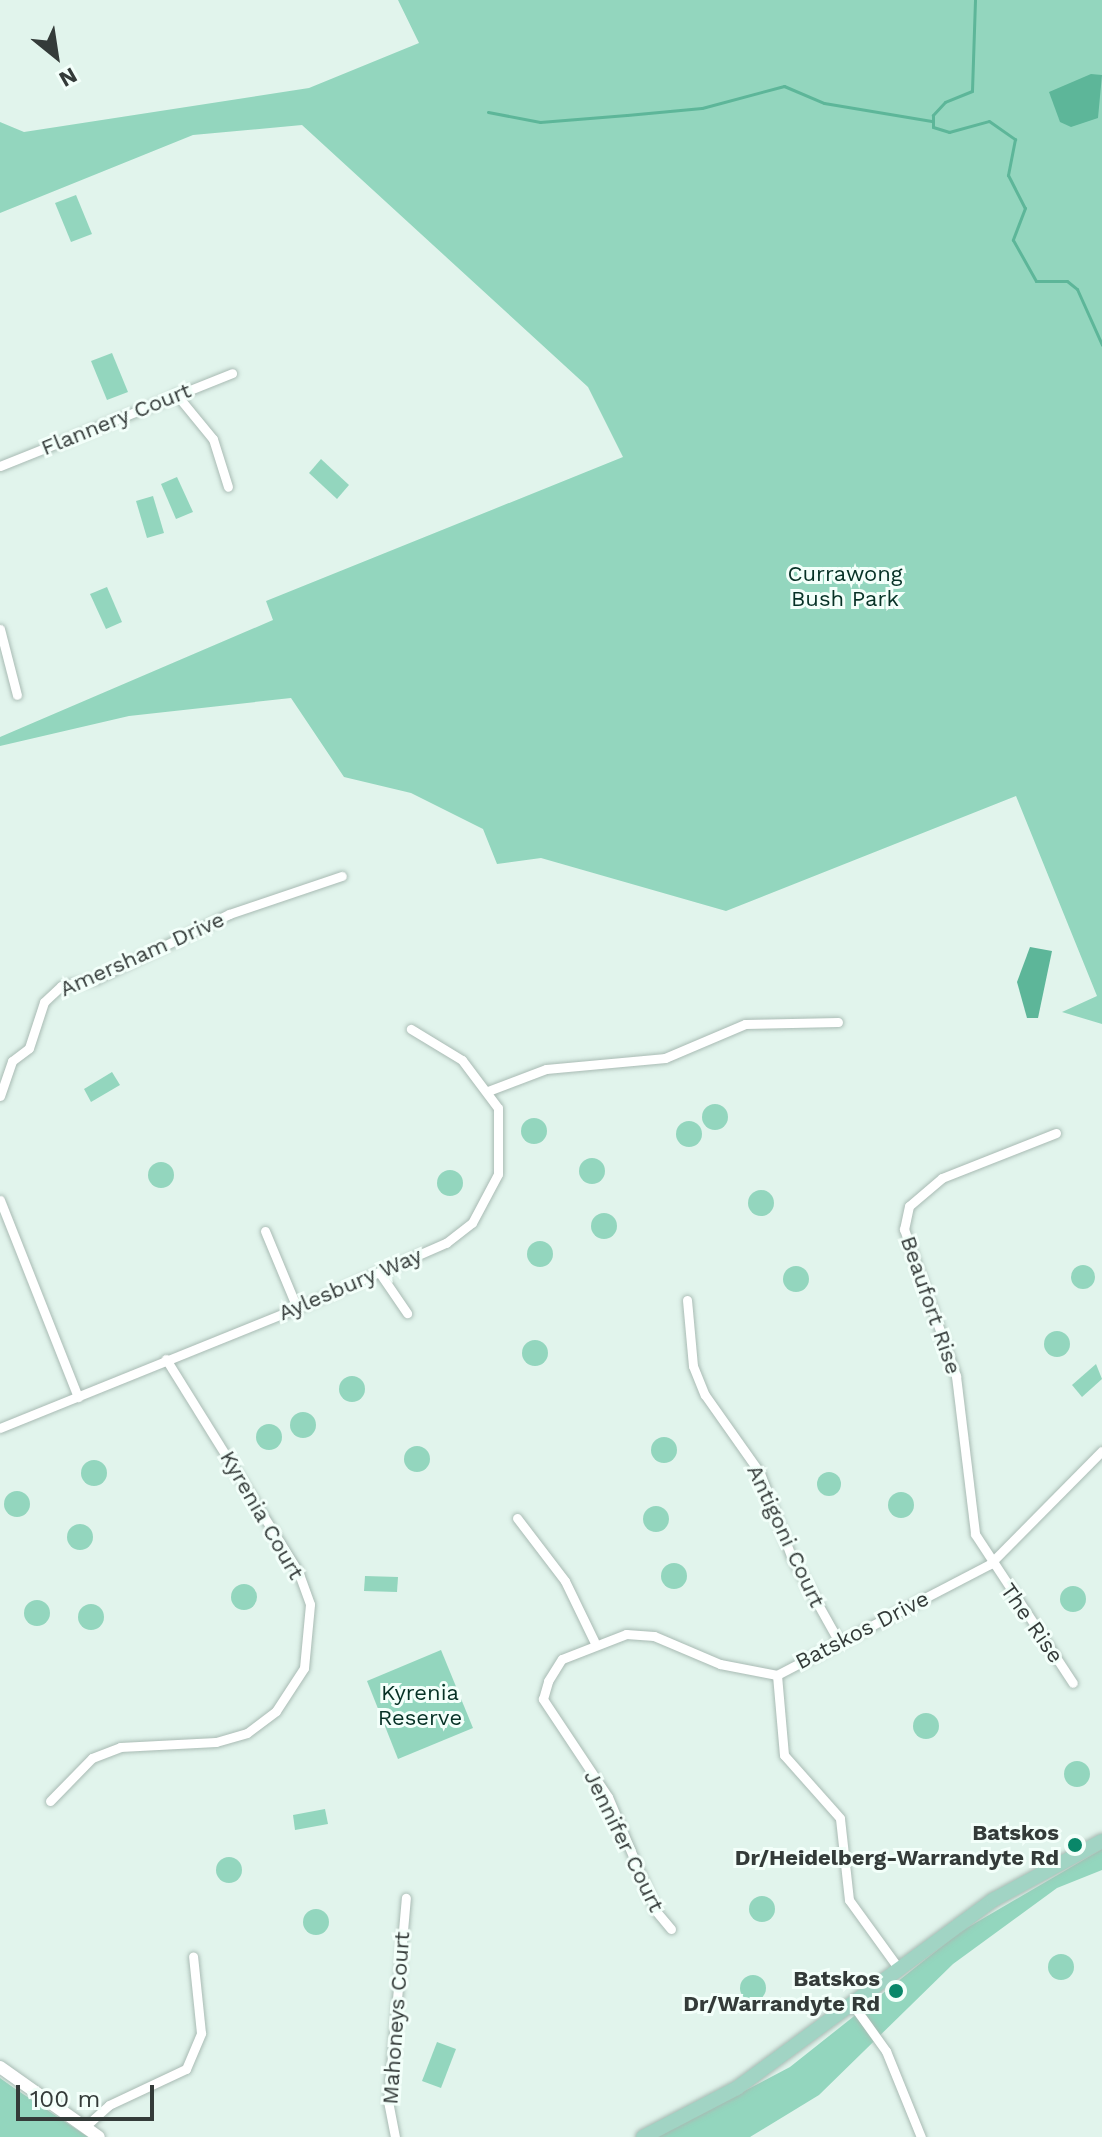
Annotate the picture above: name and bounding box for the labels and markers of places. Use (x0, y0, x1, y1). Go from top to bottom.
place label: Batskos Dr/Heidelberg-Warrandyte Rd (735, 1819, 1059, 1870)
marker: Batskos Dr/Heidelberg-Warrandyte Rd (1066, 1836, 1084, 1854)
place label: Batskos Dr/Warrandyte Rd (683, 1965, 880, 2016)
marker: Batskos Dr/Warrandyte Rd (887, 1982, 905, 2000)

